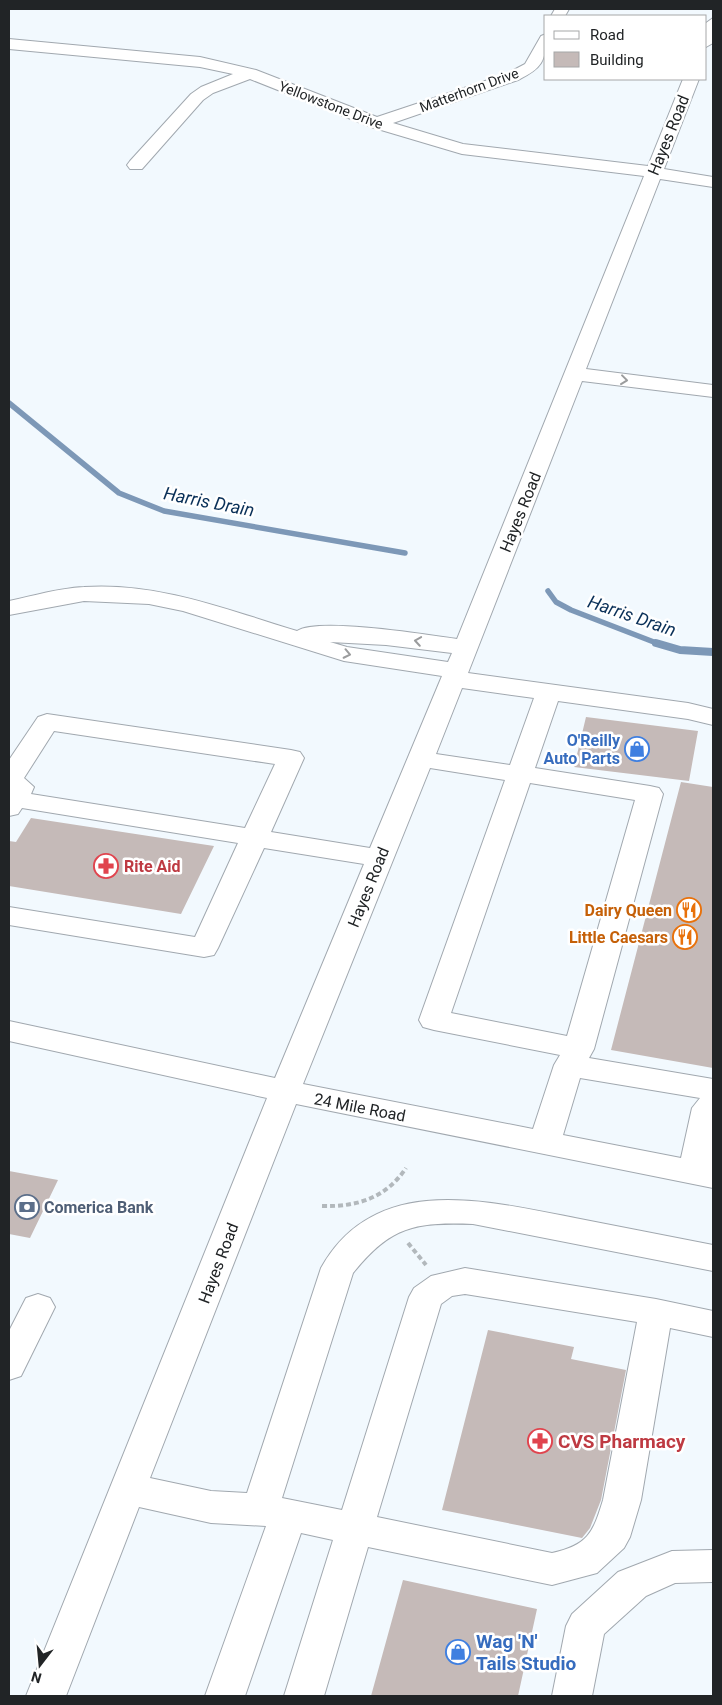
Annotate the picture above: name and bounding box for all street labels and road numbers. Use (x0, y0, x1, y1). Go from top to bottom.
street label: Matterhorn Drive (417, 65, 521, 115)
street label: Yellowstone Drive (277, 78, 385, 132)
street label: Hayes Road (644, 92, 693, 178)
street label: Hayes Road (496, 469, 545, 555)
street label: Hayes Road (344, 844, 393, 930)
street label: 24 Mile Road (313, 1089, 407, 1126)
street label: Hayes Road (194, 1220, 243, 1306)

